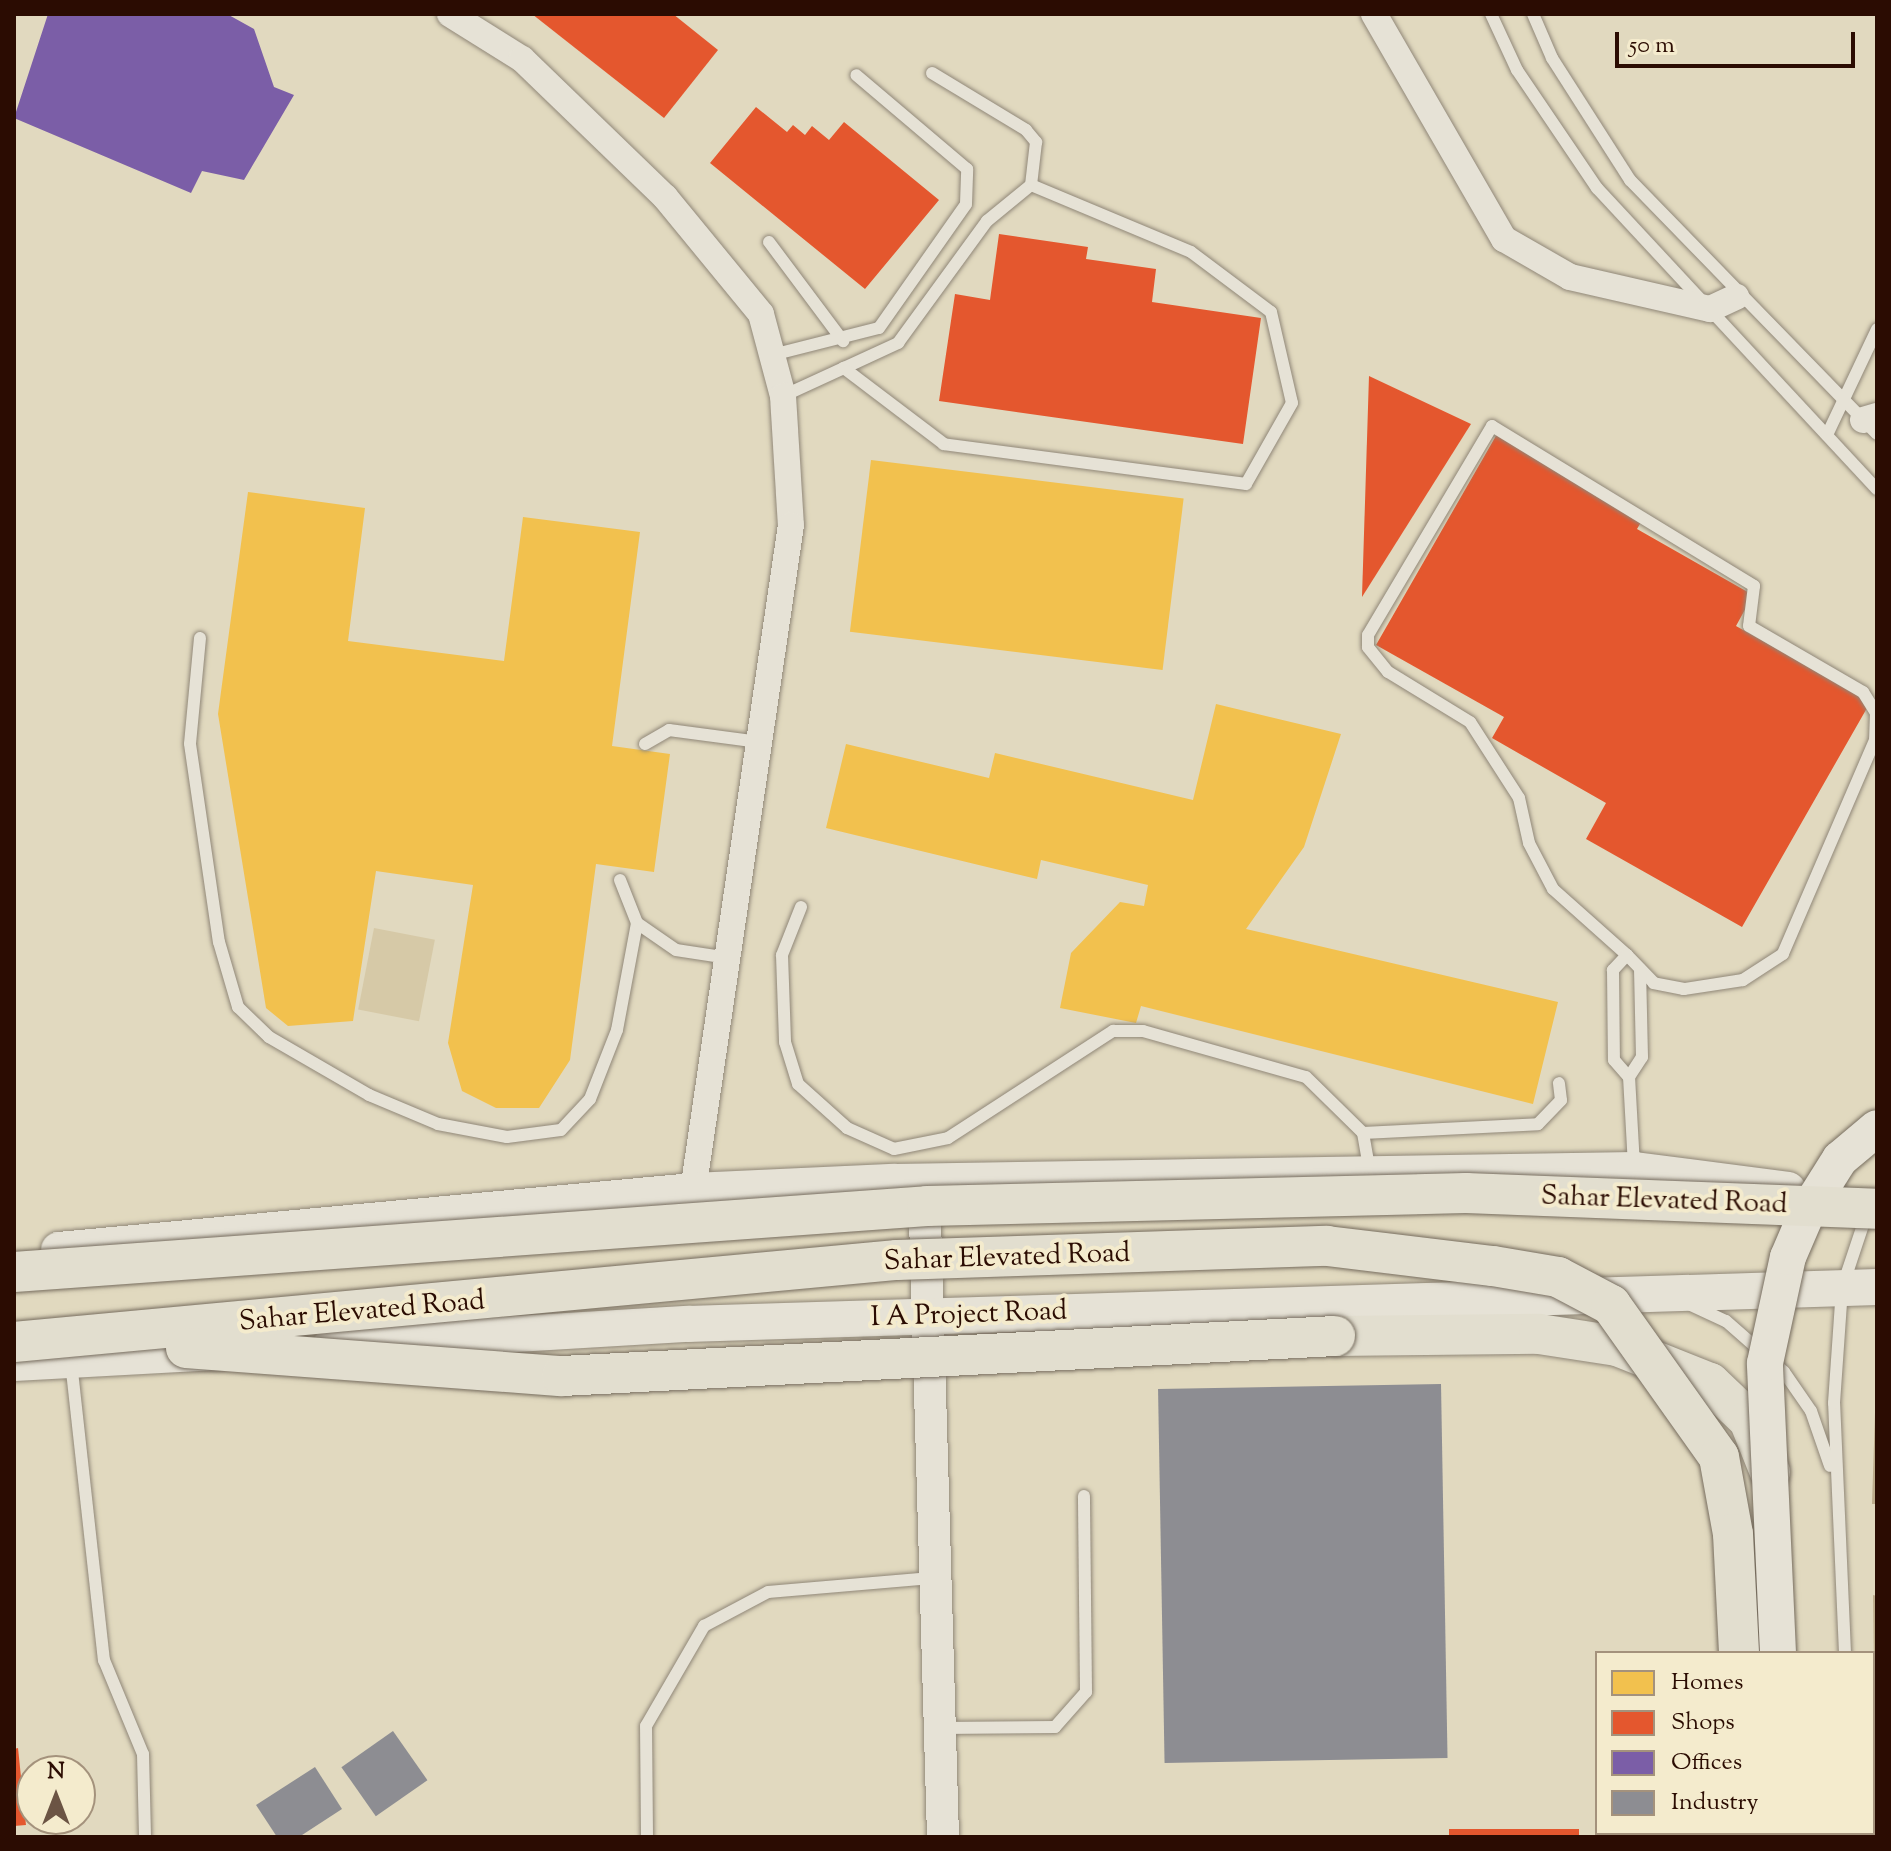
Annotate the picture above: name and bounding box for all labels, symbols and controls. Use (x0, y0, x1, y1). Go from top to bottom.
scale bar (1619, 16, 1859, 66)
text: 50 m (1629, 29, 1675, 63)
street label: Sahar Elevated Road (1540, 1180, 1788, 1222)
street label: Sahar Elevated Road (883, 1237, 1131, 1279)
street label: Sahar Elevated Road (238, 1285, 486, 1339)
street label: I A Project Road (870, 1295, 1068, 1335)
legend (1595, 1651, 1875, 1835)
text: Homes (1671, 1666, 1743, 1700)
text: Shops (1671, 1706, 1735, 1740)
text: Offices (1671, 1746, 1742, 1780)
north arrow (16, 1755, 96, 1835)
text: N (47, 1757, 65, 1789)
text: Industry (1671, 1786, 1759, 1820)

